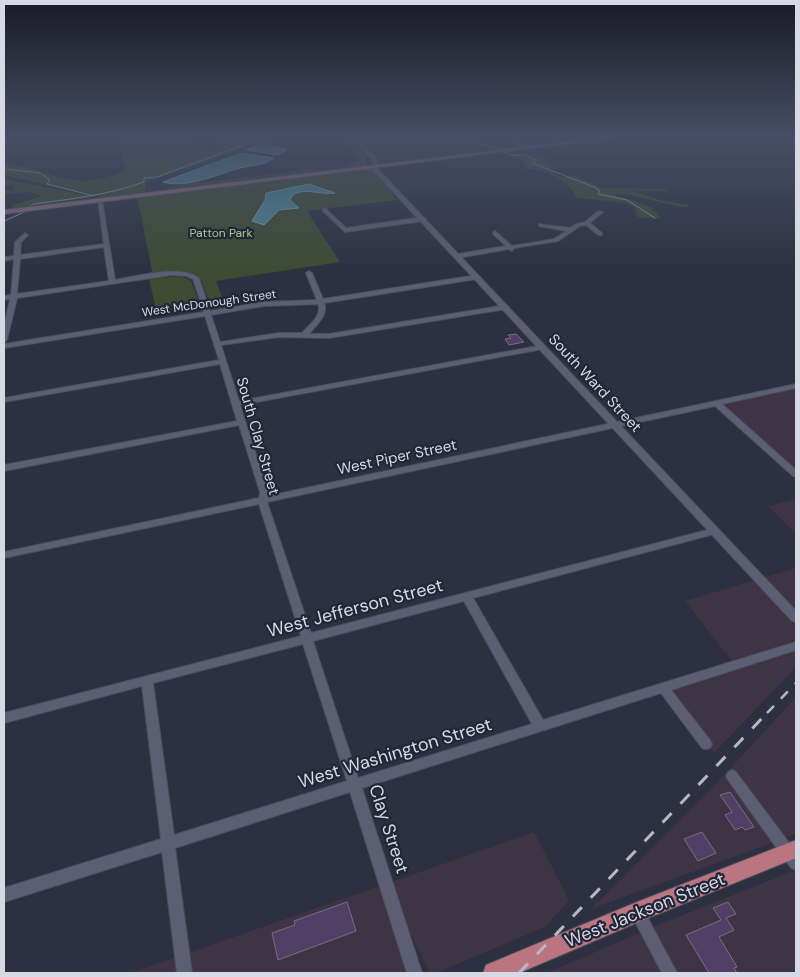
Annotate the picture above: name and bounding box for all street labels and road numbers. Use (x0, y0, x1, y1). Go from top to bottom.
street label: West McDonough Street (141, 286, 277, 320)
street label: South Ward Street (544, 329, 646, 437)
street label: South Clay Street (232, 375, 284, 497)
street label: West Piper Street (335, 435, 459, 479)
street label: West Jefferson Street (264, 573, 446, 643)
street label: West Washington Street (295, 712, 495, 794)
street label: Clay Street (363, 781, 415, 877)
street label: West Jackson Street (561, 867, 729, 953)

